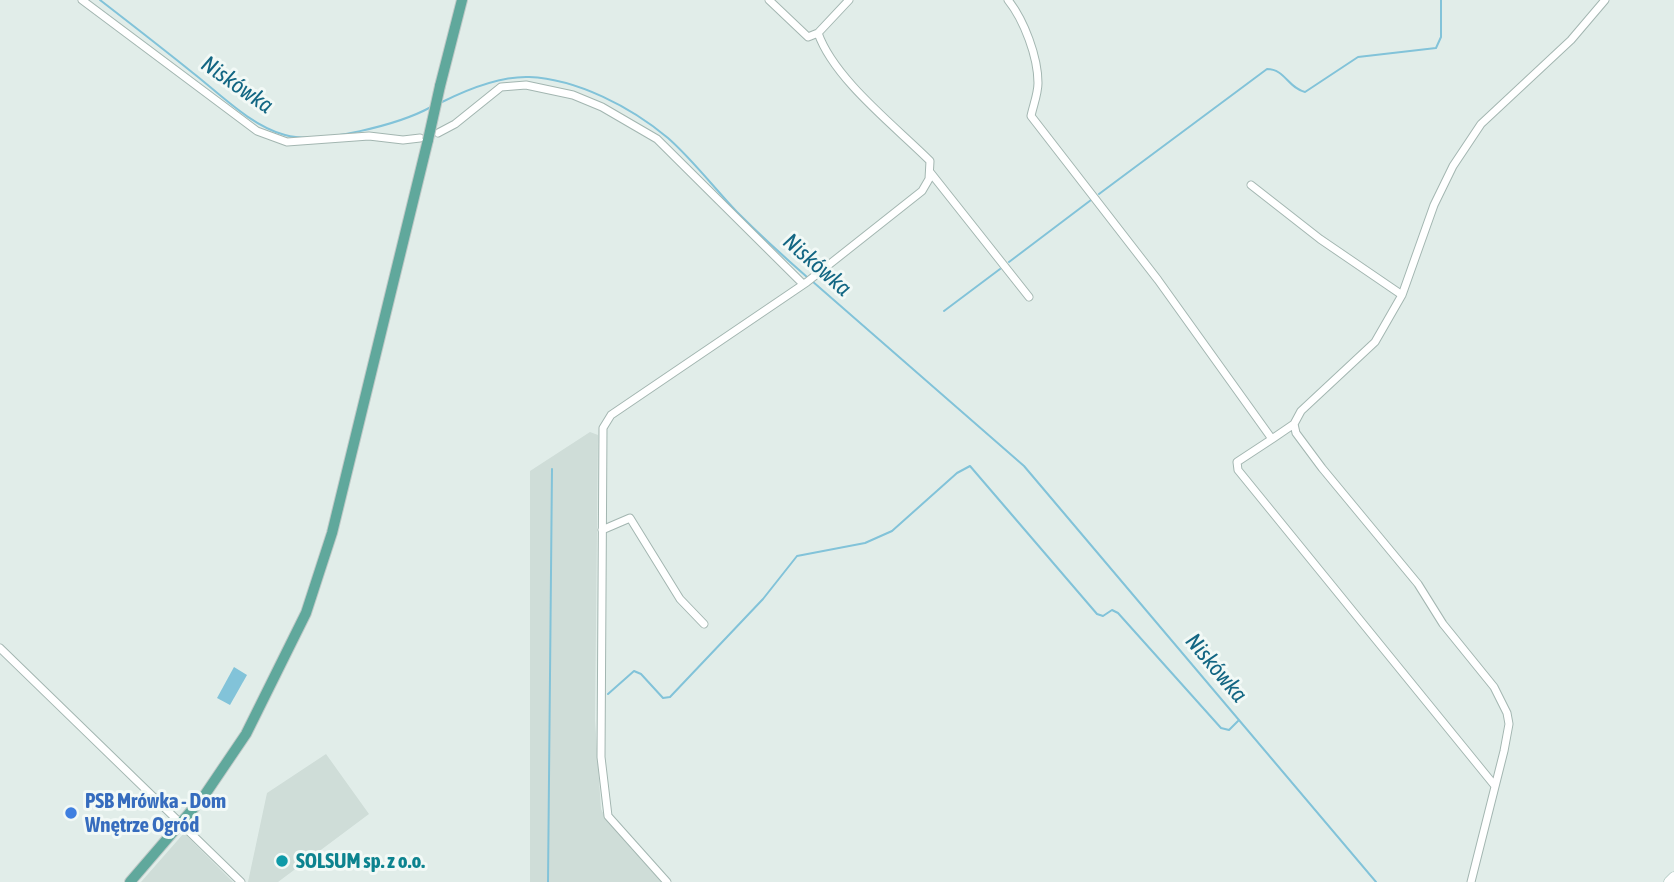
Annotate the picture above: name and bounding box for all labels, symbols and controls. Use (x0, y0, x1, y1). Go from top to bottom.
water label: Niskówka (196, 50, 278, 120)
water label: Niskówka (777, 228, 857, 302)
water label: Niskówka (1179, 628, 1253, 708)
place label: PSB Mrówka - Dom Wnętrze Ogród (85, 788, 226, 838)
marker: PSB Mrówka - Dom Wnętrze Ogród (63, 805, 79, 821)
place label: SOLSUM sp. z o.o. (296, 848, 425, 874)
marker: SOLSUM sp. z o.o. (274, 853, 290, 869)

